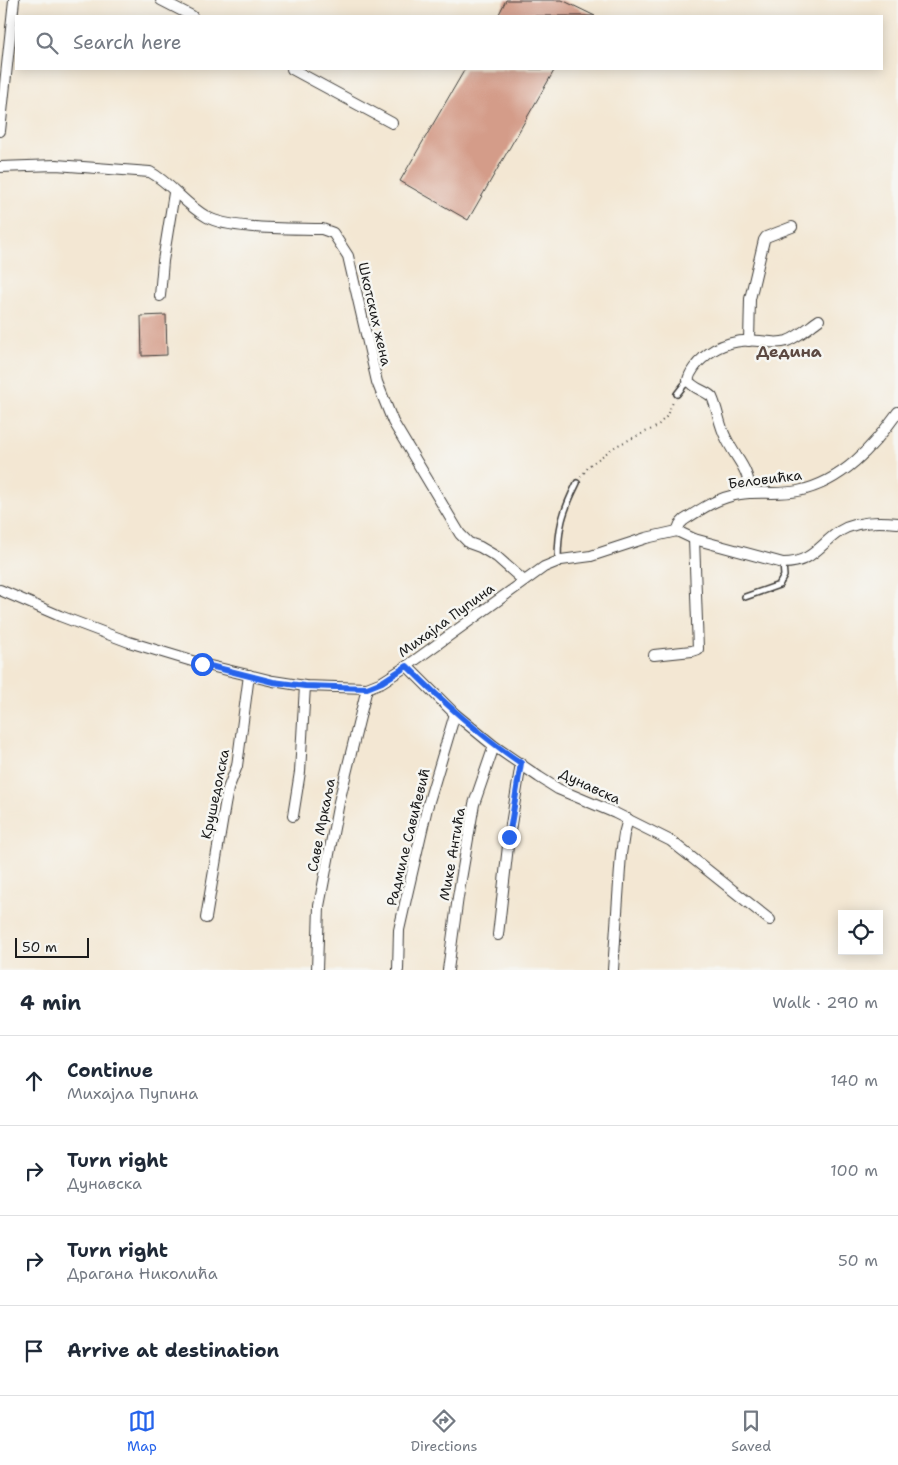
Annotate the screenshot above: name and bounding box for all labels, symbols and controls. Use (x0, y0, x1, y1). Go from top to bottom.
search box (15, 15, 883, 70)
icon: search (33, 29, 61, 57)
text: Search here (73, 30, 182, 55)
street label: Шкотских жена (354, 260, 396, 368)
district label: Дедина (756, 341, 822, 362)
street label: Беловићка (727, 466, 803, 492)
street label: Михајла Пупина (394, 579, 498, 661)
route start (191, 653, 214, 676)
street label: Крушедолска (197, 747, 233, 841)
street label: Дунавска (556, 764, 624, 808)
street label: Радмиле Савићевић (382, 766, 434, 908)
street label: Саве Мркаља (303, 776, 339, 873)
street label: Мике Антића (435, 806, 469, 902)
route end (498, 826, 521, 849)
map controls (838, 910, 883, 955)
button: locate (838, 910, 883, 955)
scale bar (15, 935, 89, 958)
text: 50 m (22, 938, 57, 956)
text: 4 min (20, 989, 81, 1017)
text: Walk · 290 m (772, 992, 878, 1013)
text: Continue (67, 1058, 153, 1083)
icon: ahead (20, 1067, 48, 1095)
text: 140 m (831, 1070, 878, 1091)
text: Михајла Пупина (67, 1083, 198, 1104)
text: Turn right (67, 1148, 168, 1173)
icon: right (20, 1157, 48, 1185)
text: 100 m (830, 1160, 878, 1181)
text: Дунавска (67, 1173, 142, 1194)
text: Turn right (67, 1238, 168, 1263)
icon: right (20, 1247, 48, 1275)
text: 50 m (838, 1250, 878, 1271)
text: Драгана Николића (67, 1263, 218, 1284)
icon: arrive (20, 1337, 48, 1365)
text: Arrive at destination (67, 1338, 279, 1363)
tab: Map (127, 1407, 157, 1455)
tab: Directions (411, 1407, 477, 1455)
tab: Saved (731, 1407, 771, 1455)

